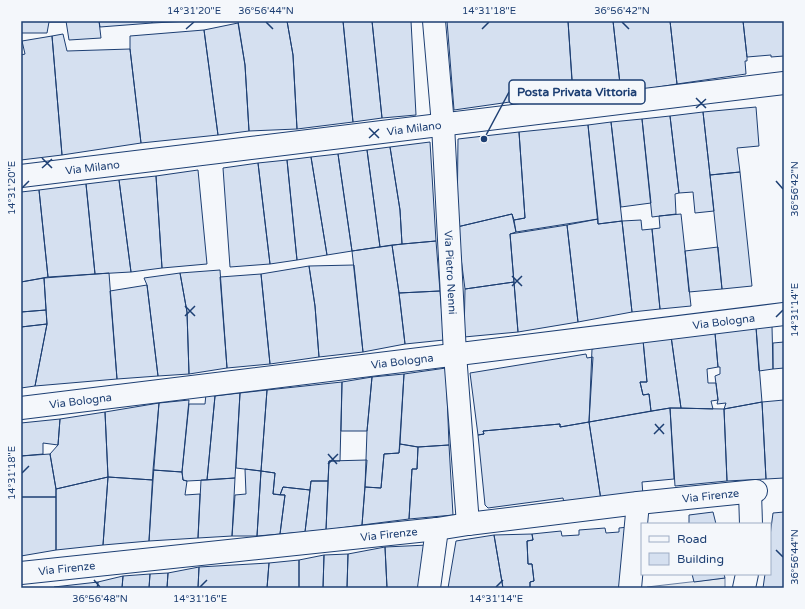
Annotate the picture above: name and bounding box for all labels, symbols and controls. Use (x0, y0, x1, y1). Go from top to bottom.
text: 14°31'20"E (167, 5, 221, 17)
text: 36°56'44"N (238, 5, 294, 17)
text: 14°31'18"E (462, 5, 516, 17)
text: 36°56'42"N (594, 5, 650, 17)
callout: Posta Privata Vittoria (509, 80, 645, 104)
text: Posta Privata Vittoria (517, 85, 637, 99)
street label: Via Milano (386, 118, 442, 138)
street label: Via Milano (64, 157, 121, 177)
text: 14°31'20"E (6, 161, 18, 215)
text: 36°56'42"N (789, 161, 801, 217)
street label: Via Pietro Nenni (442, 230, 459, 315)
text: 14°31'14"E (789, 283, 801, 337)
street label: Via Bologna (692, 311, 756, 332)
street label: Via Bologna (370, 351, 434, 371)
street label: Via Bologna (49, 390, 113, 411)
text: 14°31'18"E (6, 446, 18, 500)
street label: Via Firenze (681, 486, 740, 505)
legend (641, 523, 771, 575)
street label: Via Firenze (360, 525, 418, 544)
text: 36°56'44"N (789, 529, 801, 585)
text: Road (677, 532, 707, 546)
text: Building (677, 552, 724, 566)
street label: Via Firenze (38, 559, 96, 578)
text: 36°56'48"N (72, 593, 128, 605)
text: 14°31'16"E (173, 593, 227, 605)
text: 14°31'14"E (469, 593, 523, 605)

